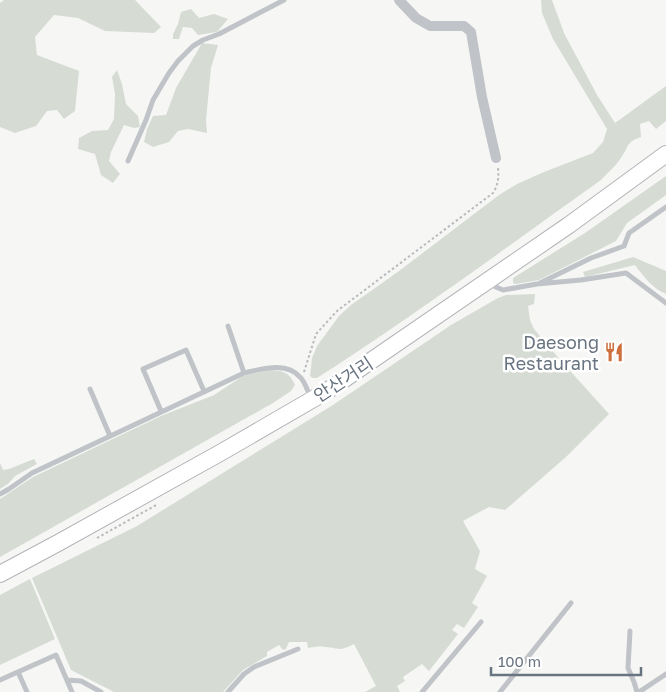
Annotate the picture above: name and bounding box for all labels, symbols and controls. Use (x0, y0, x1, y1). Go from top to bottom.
place label: Daesong Restaurant (504, 331, 599, 374)
restaurant icon: Daesong Restaurant (603, 341, 625, 363)
street label: 안산거리 (309, 352, 377, 406)
scale bar (491, 644, 641, 676)
text: 100 m (498, 652, 541, 670)

